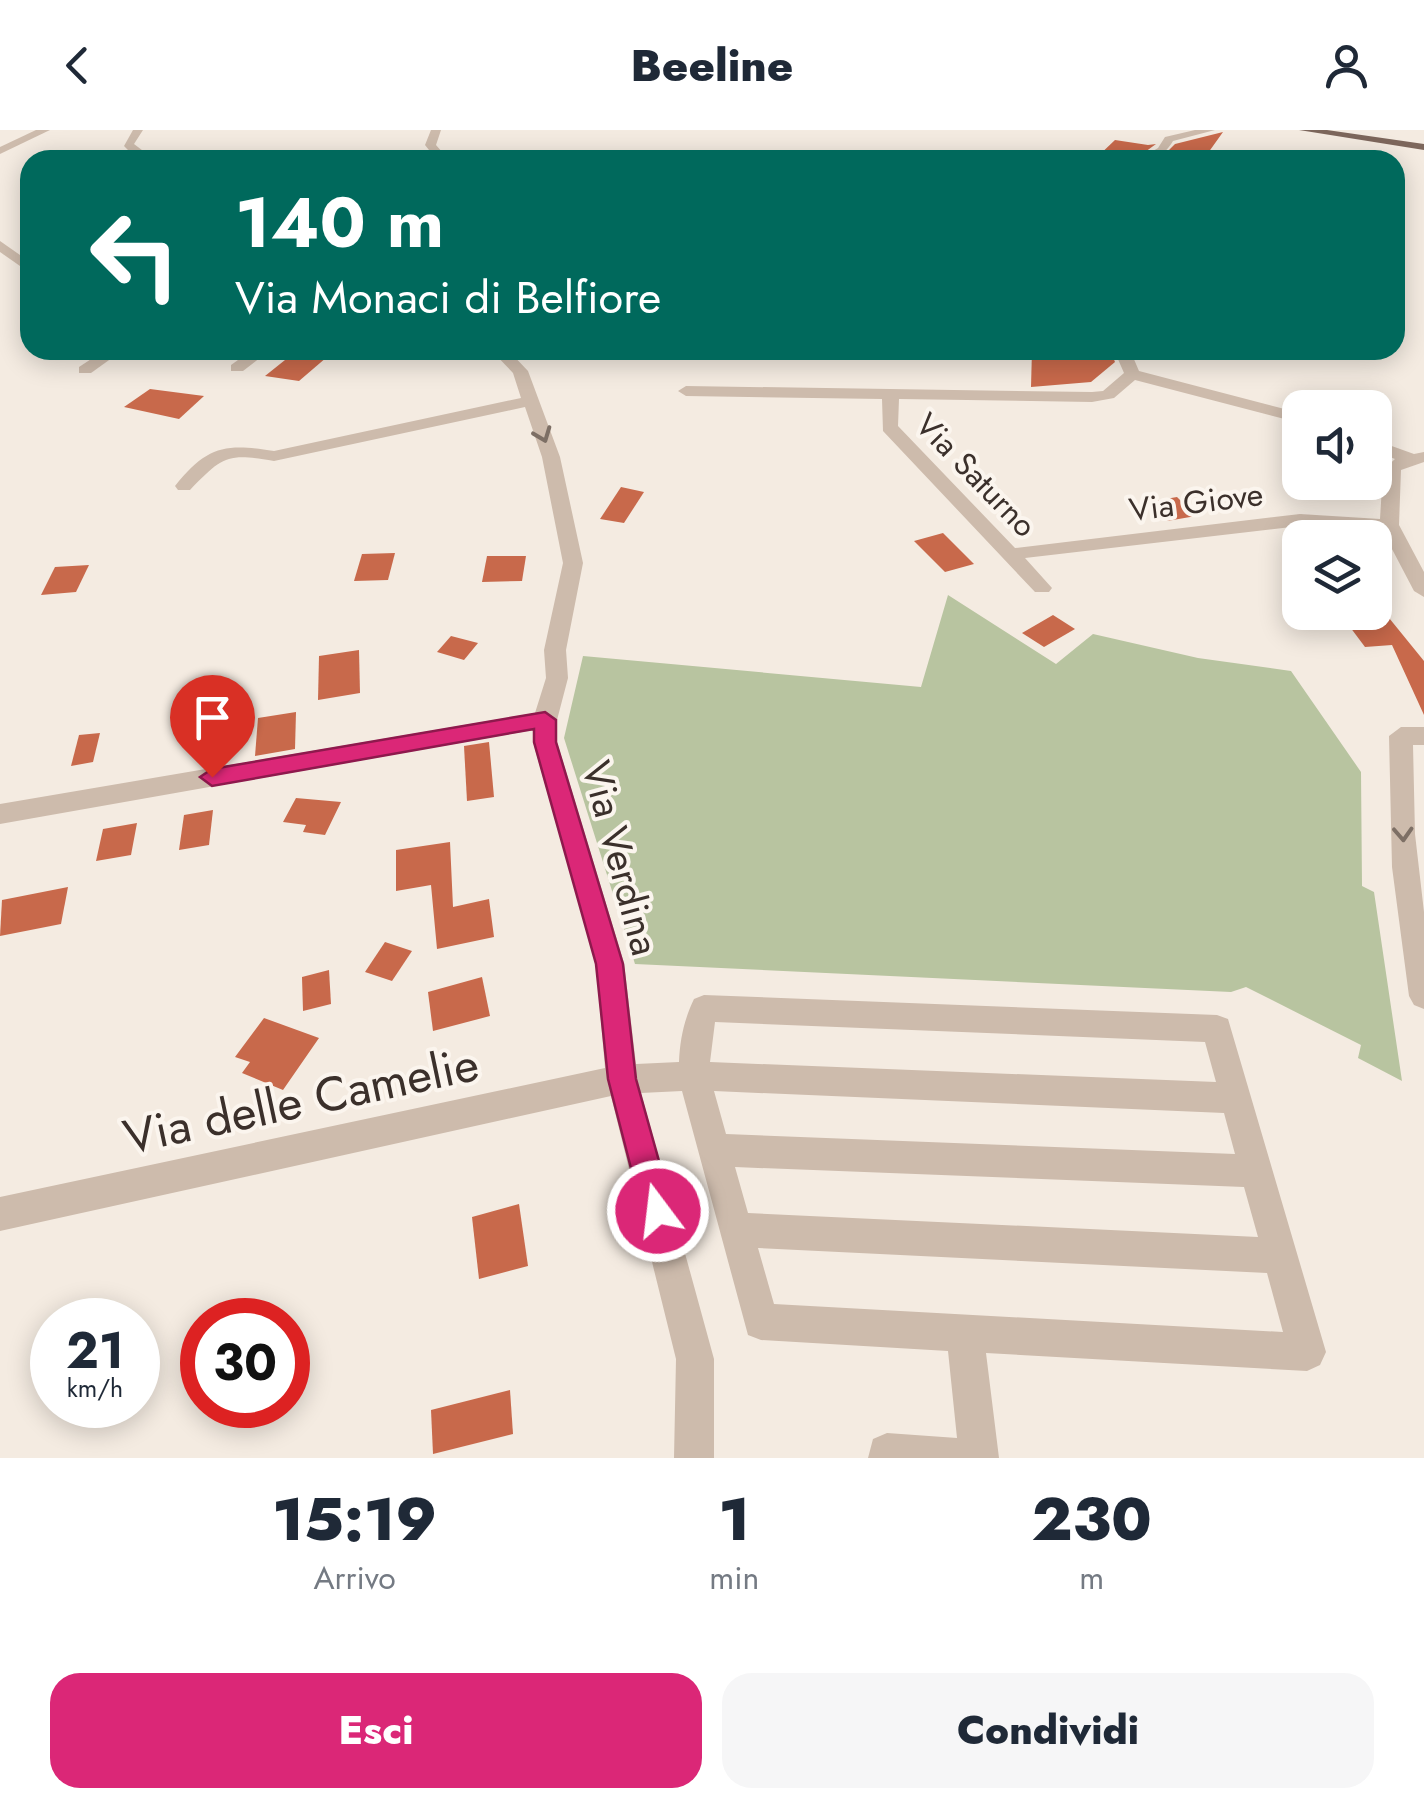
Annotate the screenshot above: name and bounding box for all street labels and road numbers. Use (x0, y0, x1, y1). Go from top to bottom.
street label: Via Saturno (905, 403, 1047, 547)
street label: Via Giove (1126, 471, 1266, 533)
street label: Via Verdina (567, 754, 675, 962)
street label: Via delle Camelie (117, 1029, 485, 1172)

